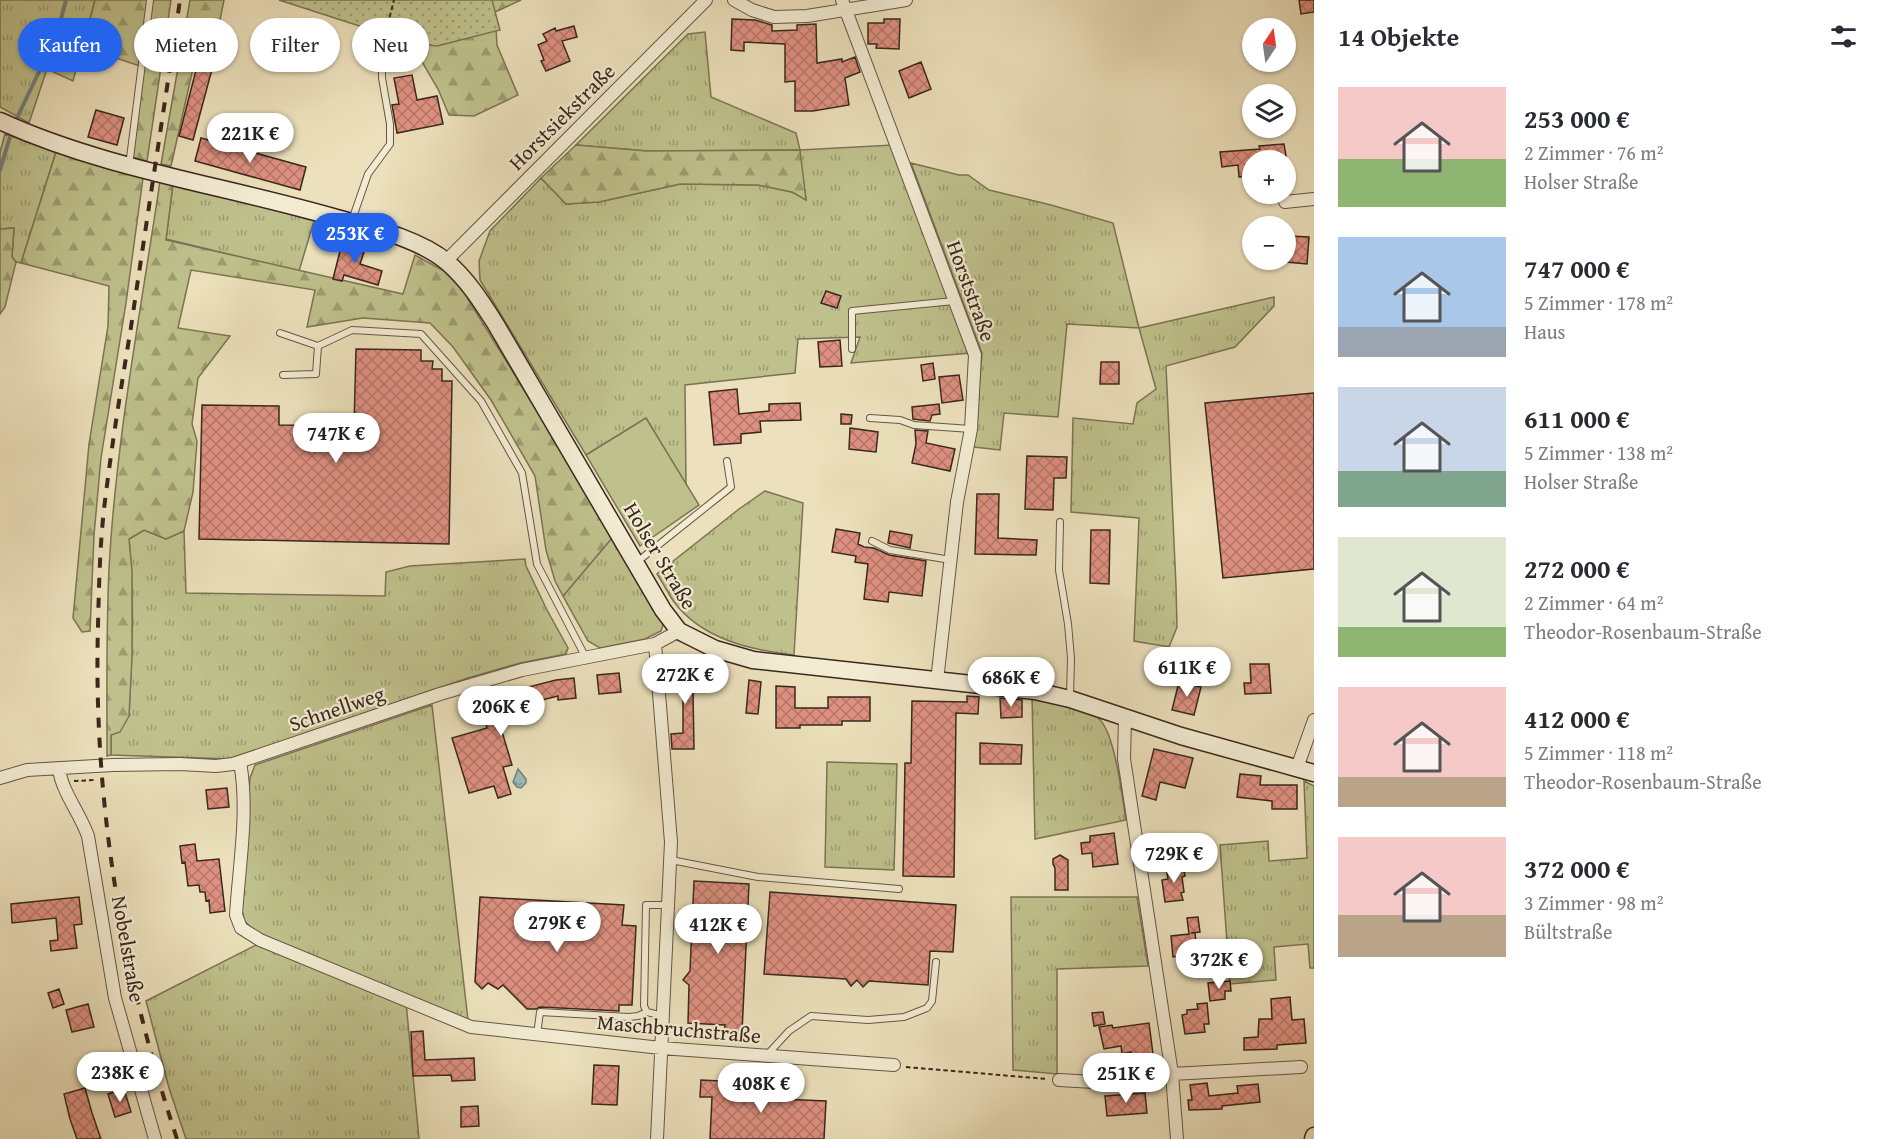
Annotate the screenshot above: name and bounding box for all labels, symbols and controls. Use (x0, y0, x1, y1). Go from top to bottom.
text: 14 Objekte (1338, 17, 1459, 56)
chip: Kaufen (18, 18, 122, 72)
chip: Mieten (134, 18, 238, 72)
chip: Filter (250, 18, 340, 72)
chip: Neu (352, 18, 429, 72)
north arrow (1242, 18, 1296, 72)
map controls (1242, 18, 1296, 270)
icon: filters (1827, 20, 1860, 53)
street label: Horstsiekstraße (501, 56, 622, 177)
button: layers (1242, 84, 1296, 138)
text: 253 000 € (1524, 99, 1630, 138)
icon: home (1386, 111, 1458, 183)
pin: 221K € (201, 113, 299, 164)
text: 221K € (221, 118, 279, 147)
text: 2 Zimmer · 76 m² (1524, 138, 1663, 167)
button: + (1242, 150, 1296, 204)
text: Holser Straße (1524, 167, 1639, 196)
pin: 253K € (306, 213, 404, 264)
button: − (1242, 216, 1296, 270)
text: 253K € (326, 218, 384, 247)
street label: Horststraße (939, 236, 1004, 346)
text: 747 000 € (1524, 249, 1630, 288)
icon: home (1386, 261, 1458, 333)
text: 5 Zimmer · 178 m² (1524, 288, 1673, 317)
text: Haus (1524, 317, 1565, 346)
text: 611 000 € (1524, 399, 1630, 438)
icon: home (1386, 411, 1458, 483)
pin: 747K € (287, 413, 385, 464)
text: 747K € (307, 418, 365, 447)
text: 5 Zimmer · 138 m² (1524, 438, 1673, 467)
text: Holser Straße (1524, 467, 1639, 496)
street label: Holser Straße (616, 496, 705, 615)
text: 272 000 € (1524, 549, 1630, 588)
icon: home (1386, 561, 1458, 633)
text: 2 Zimmer · 64 m² (1524, 588, 1663, 617)
text: Theodor-Rosenbaum-Straße (1524, 617, 1762, 646)
pin: 611K € (1138, 647, 1236, 698)
text: 611K € (1158, 652, 1216, 681)
pin: 272K € (636, 654, 734, 705)
pin: 686K € (962, 657, 1060, 708)
text: 272K € (656, 659, 714, 688)
text: 686K € (982, 662, 1040, 691)
street label: Schnellweg (285, 678, 389, 739)
pin: 206K € (452, 686, 550, 737)
text: 206K € (472, 691, 530, 720)
text: 412 000 € (1524, 699, 1630, 738)
icon: home (1386, 711, 1458, 783)
text: 5 Zimmer · 118 m² (1524, 738, 1673, 767)
text: Theodor-Rosenbaum-Straße (1524, 767, 1762, 796)
pin: 729K € (1125, 833, 1223, 884)
text: 729K € (1145, 838, 1203, 867)
text: 372 000 € (1524, 849, 1630, 888)
icon: home (1386, 861, 1458, 933)
text: 3 Zimmer · 98 m² (1524, 888, 1663, 917)
street label: Nobelstraße (104, 893, 153, 1005)
pin: 279K € (508, 902, 606, 953)
pin: 412K € (669, 904, 767, 955)
text: 279K € (528, 907, 586, 936)
text: 412K € (689, 909, 747, 938)
text: Bültstraße (1524, 917, 1612, 946)
pin: 372K € (1170, 939, 1268, 990)
text: 372K € (1190, 944, 1248, 973)
street label: Maschbruchstraße (596, 1006, 762, 1051)
pin: 238K € (71, 1052, 169, 1103)
pin: 251K € (1077, 1053, 1175, 1104)
text: 238K € (91, 1057, 149, 1086)
text: 251K € (1097, 1058, 1155, 1087)
pin: 408K € (712, 1063, 810, 1114)
text: 408K € (732, 1068, 790, 1097)

